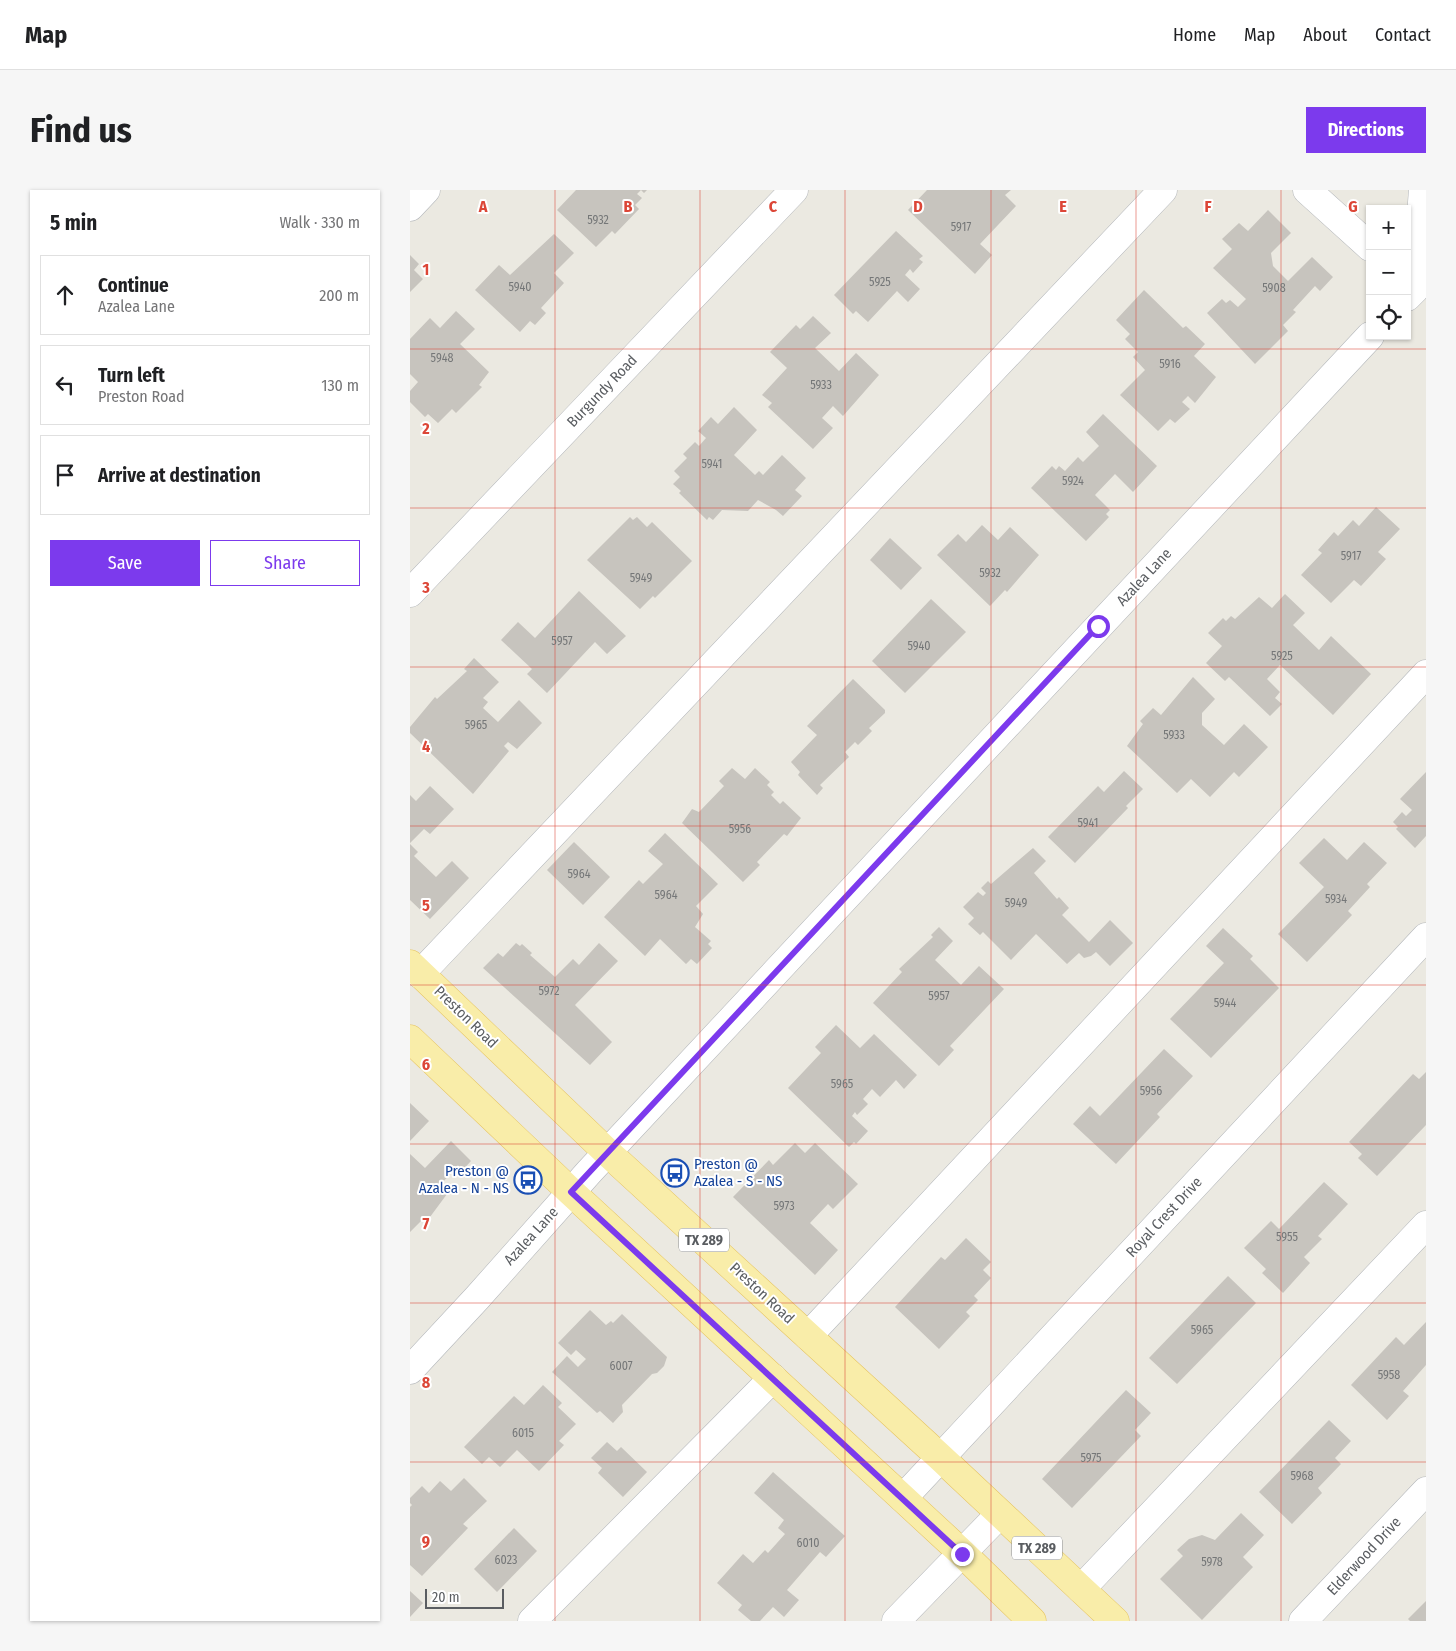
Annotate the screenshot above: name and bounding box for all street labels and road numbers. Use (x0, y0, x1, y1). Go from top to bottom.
street label: Burgundy Road (563, 351, 641, 431)
street label: Azalea Lane (1113, 545, 1175, 609)
street label: Preston Road (431, 982, 501, 1052)
street label: Royal Crest Drive (1122, 1173, 1206, 1261)
street label: Azalea Lane (500, 1203, 562, 1269)
road number: TX 289 (679, 1228, 729, 1252)
street label: Preston Road (726, 1259, 798, 1327)
street label: Elderwood Drive (1323, 1513, 1405, 1599)
road number: TX 289 (1012, 1536, 1062, 1560)

